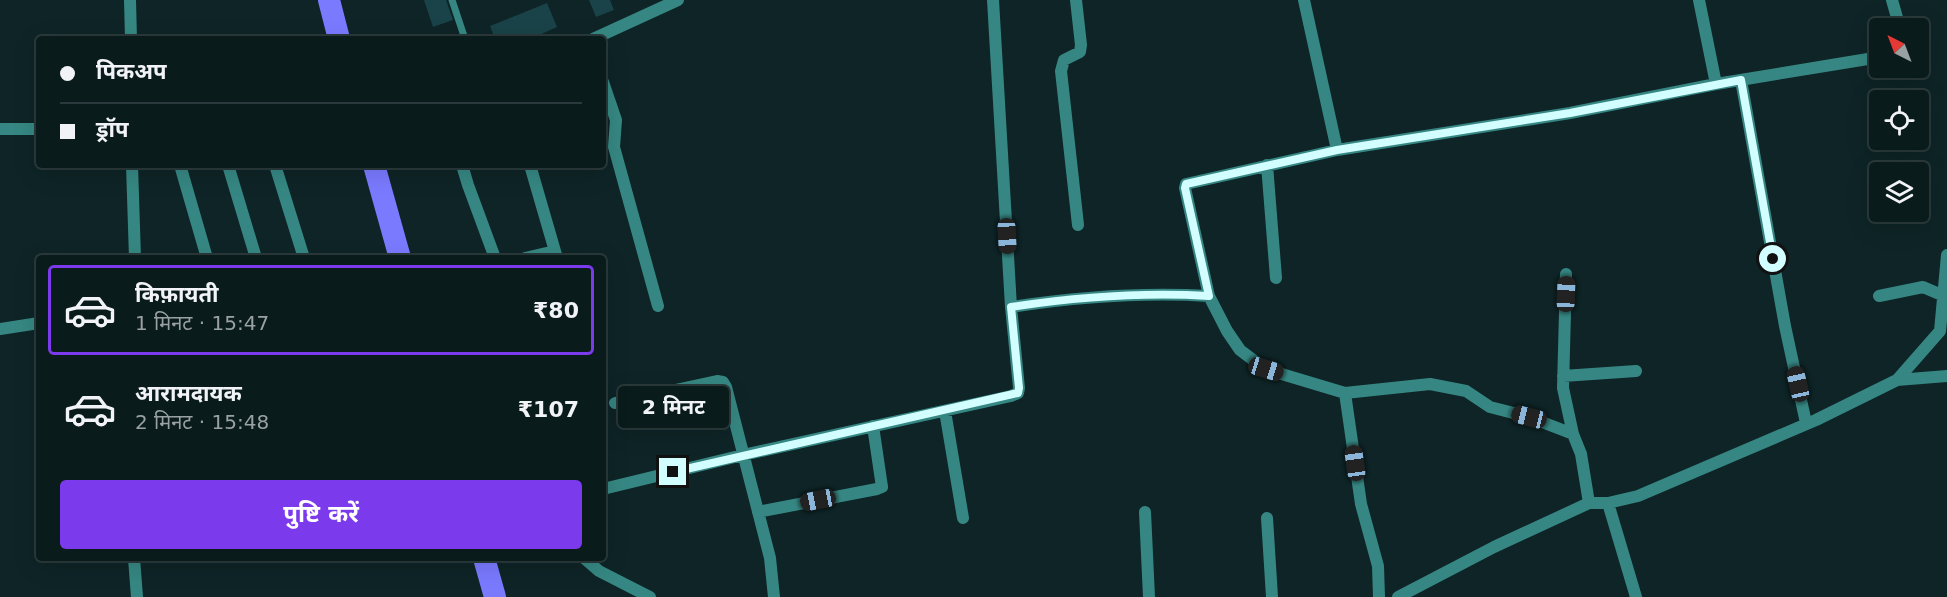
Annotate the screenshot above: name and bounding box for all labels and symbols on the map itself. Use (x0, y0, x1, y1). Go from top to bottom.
north arrow (1869, 18, 1929, 78)
car (997, 218, 1017, 254)
route start (1759, 245, 1786, 272)
car (1556, 276, 1576, 312)
car (1246, 355, 1286, 383)
car (1785, 364, 1811, 404)
callout: 2 मिनट (618, 385, 728, 427)
car (1509, 404, 1549, 430)
car (1344, 444, 1366, 482)
route end (659, 458, 686, 485)
car (799, 488, 837, 512)

